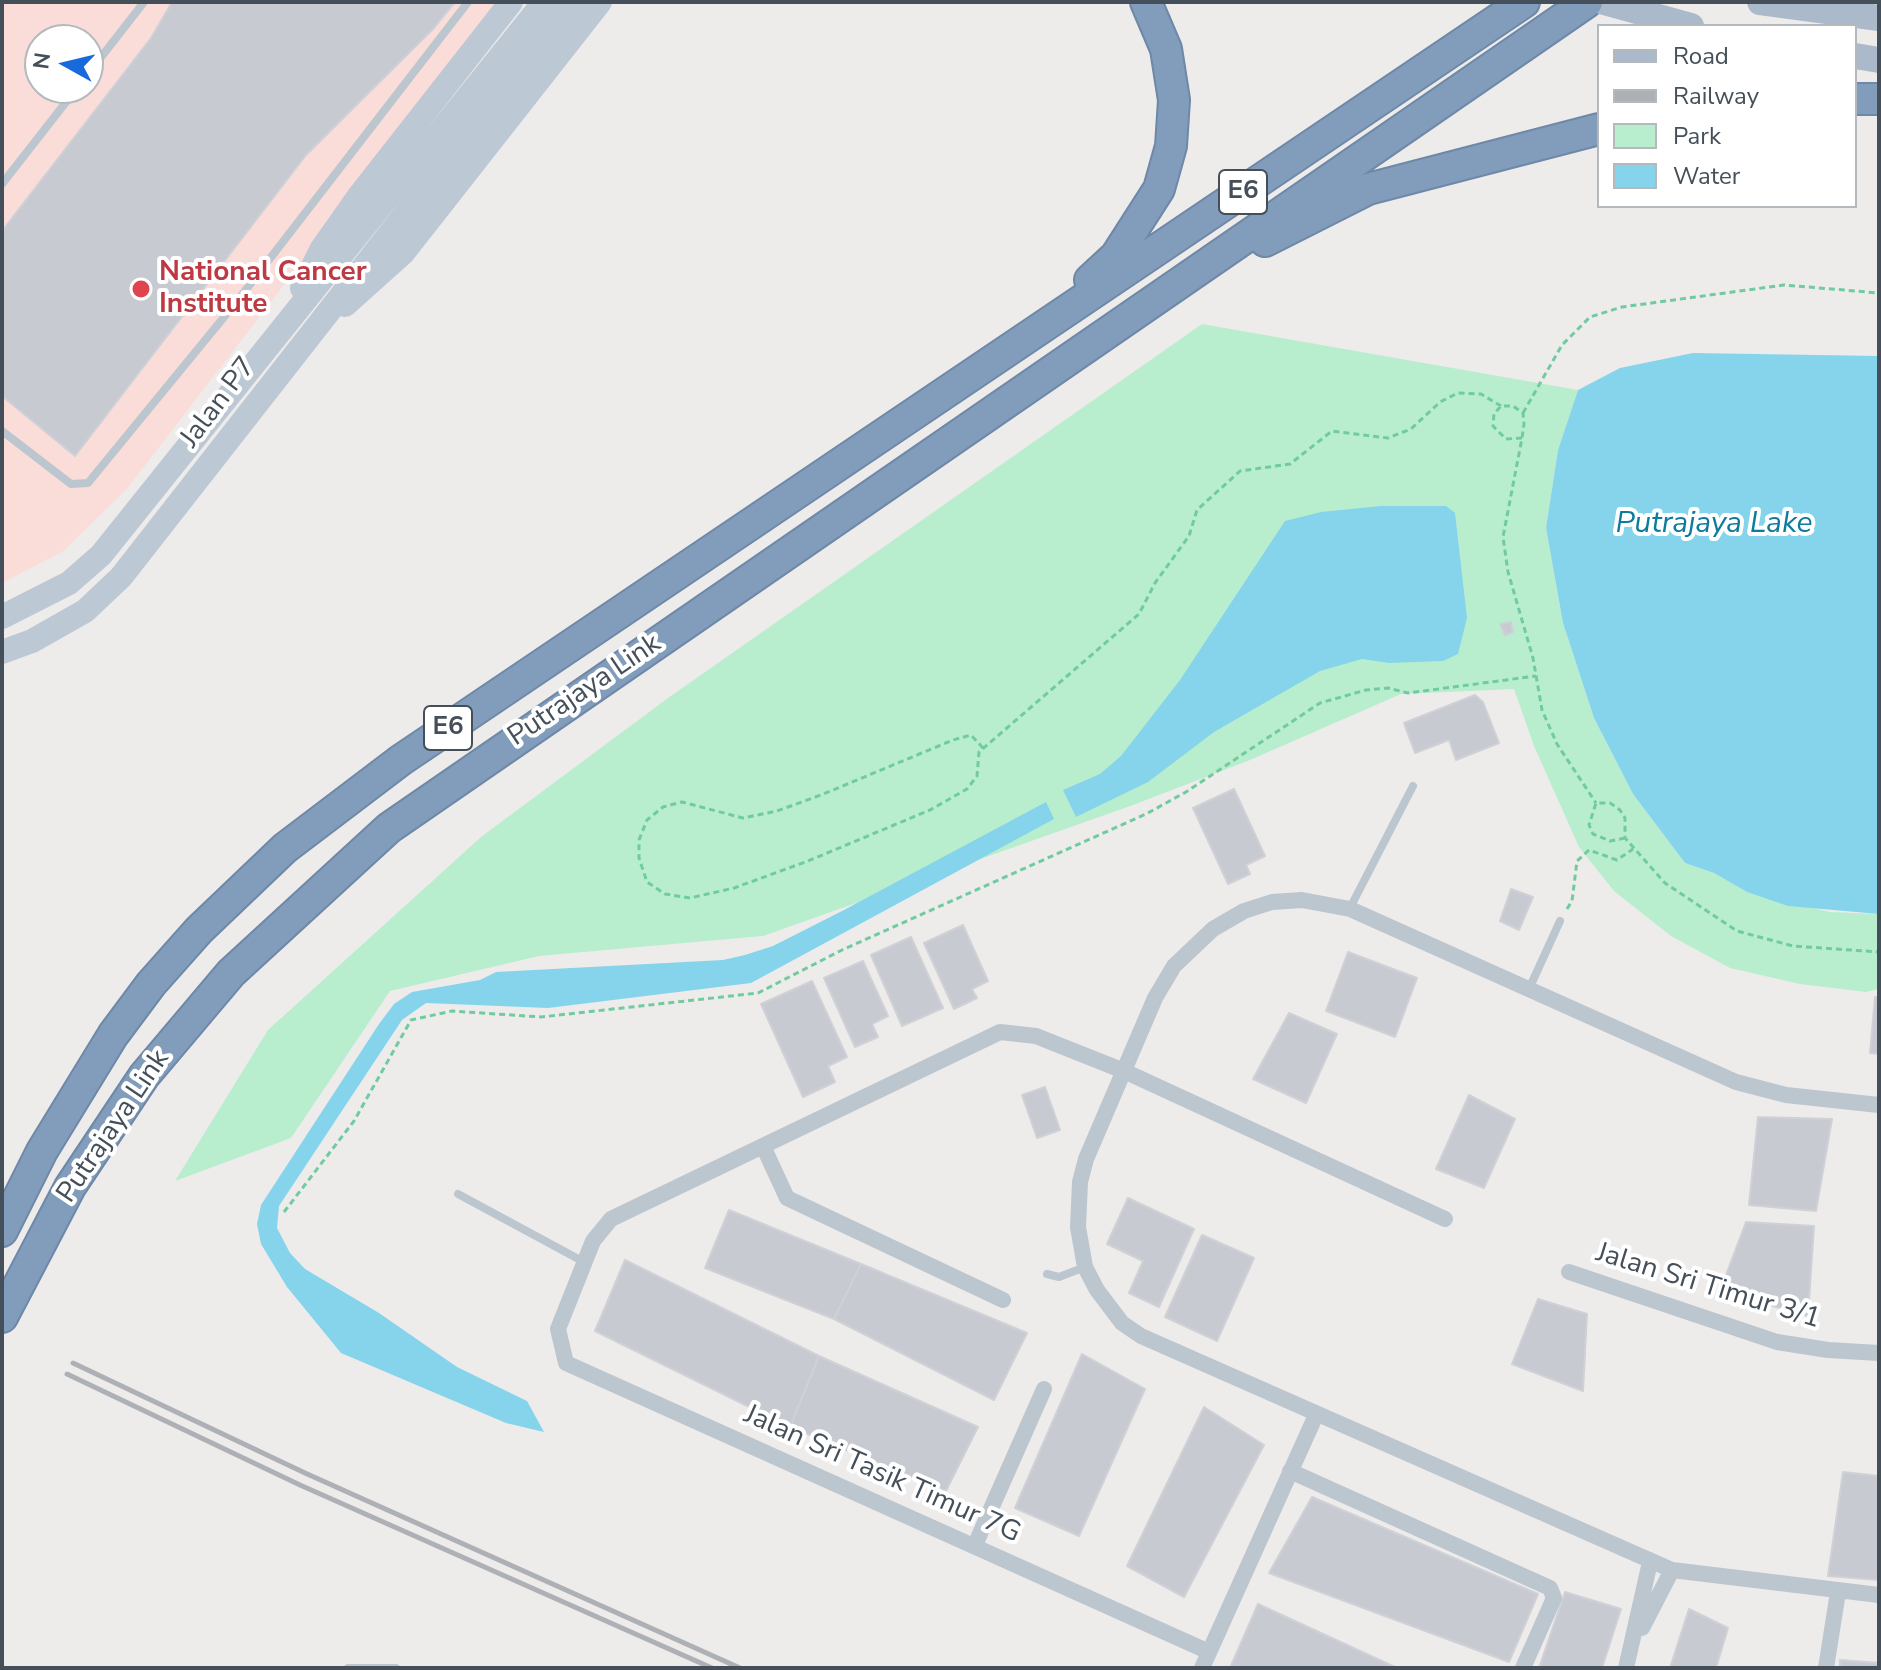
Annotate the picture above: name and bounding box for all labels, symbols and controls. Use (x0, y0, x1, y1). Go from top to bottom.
north arrow (24, 24, 104, 104)
legend (1597, 24, 1857, 208)
text: Road (1673, 40, 1729, 72)
text: N (26, 51, 58, 71)
text: Railway (1673, 80, 1759, 112)
text: Park (1673, 120, 1721, 152)
text: Water (1673, 160, 1740, 192)
road number: E6 (1219, 170, 1267, 214)
place label: National Cancer Institute (159, 256, 367, 322)
marker: National Cancer Institute (130, 278, 152, 300)
street label: Jalan P7 (174, 351, 264, 455)
water label: Putrajaya Lake (1616, 507, 1812, 543)
street label: Putrajaya Link (502, 628, 668, 754)
road number: E6 (424, 706, 472, 750)
street label: Putrajaya Link (51, 1044, 177, 1210)
street label: Jalan Sri Timur 3/1 (1592, 1237, 1824, 1337)
street label: Jalan Sri Tasik Timur 7G (739, 1399, 1025, 1551)

